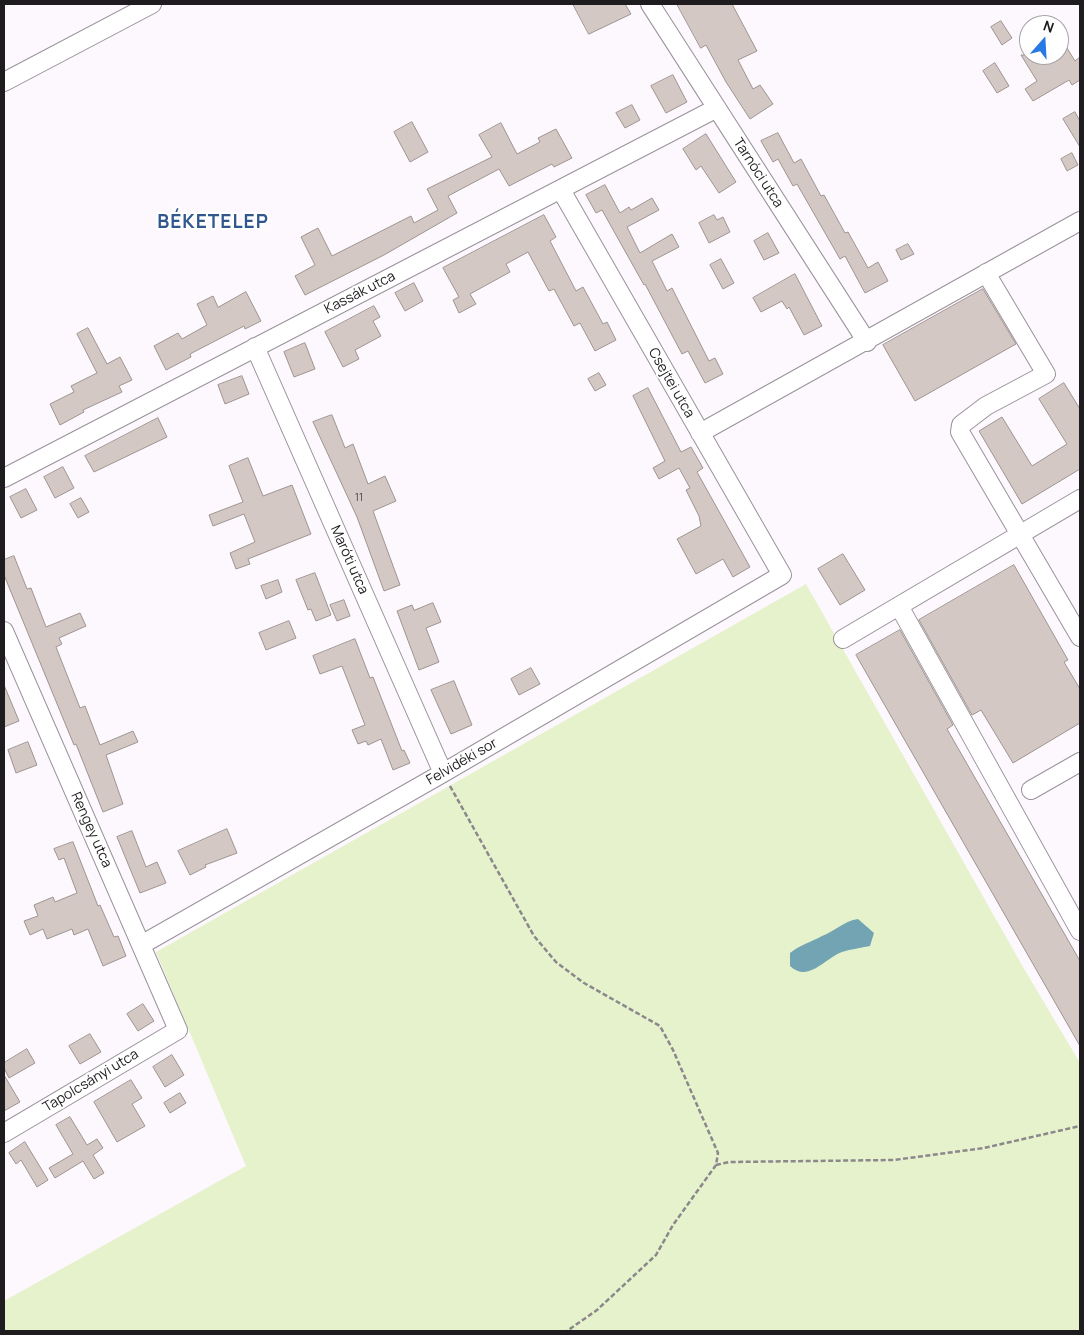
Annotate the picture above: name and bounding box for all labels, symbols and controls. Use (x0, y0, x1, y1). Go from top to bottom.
north arrow (1019, 15, 1069, 65)
text: N (1041, 16, 1057, 37)
street label: Tarnóci utca (729, 135, 787, 211)
district label: BÉKETELEP (156, 212, 270, 234)
street label: Kassák utca (322, 268, 398, 318)
street label: Csejtei utca (644, 345, 698, 421)
house number: 11 (355, 491, 363, 505)
street label: Maróti utca (326, 523, 372, 597)
street label: Felvidéki sor (424, 735, 500, 789)
street label: Rengey utca (67, 790, 115, 870)
street label: Tapolcsányi utca (40, 1046, 142, 1116)

